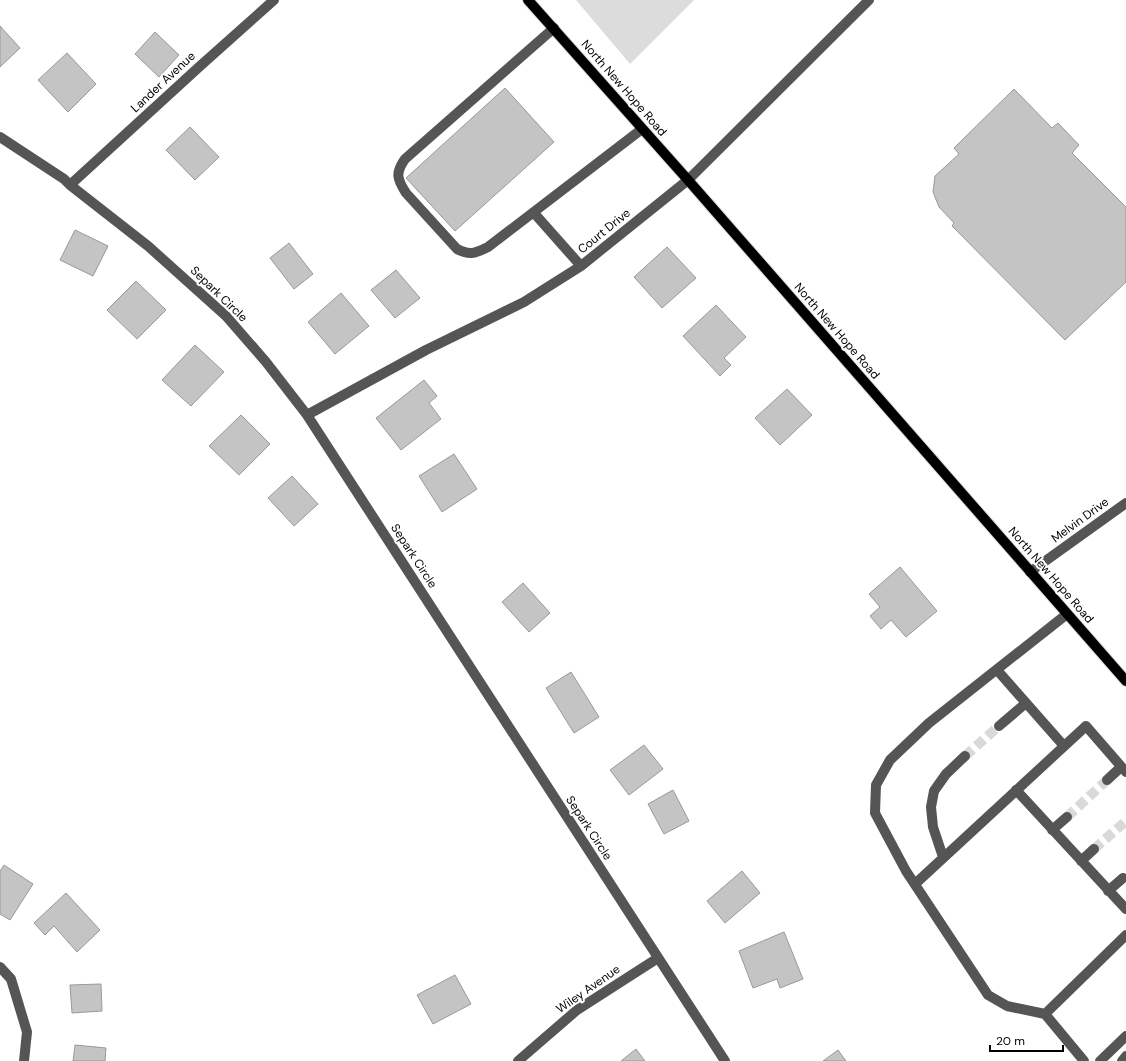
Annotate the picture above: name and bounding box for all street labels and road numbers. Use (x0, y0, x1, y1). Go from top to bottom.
street label: North New Hope Road (578, 36, 670, 140)
street label: Lander Avenue (127, 48, 199, 116)
street label: Court Drive (574, 205, 634, 257)
street label: Separk Circle (187, 263, 251, 325)
street label: North New Hope Road (791, 279, 883, 383)
street label: Melvin Drive (1048, 494, 1112, 546)
street label: Separk Circle (387, 521, 441, 591)
street label: North New Hope Road (1005, 523, 1097, 627)
street label: Separk Circle (562, 793, 616, 863)
street label: Wiley Avenue (553, 961, 623, 1017)

